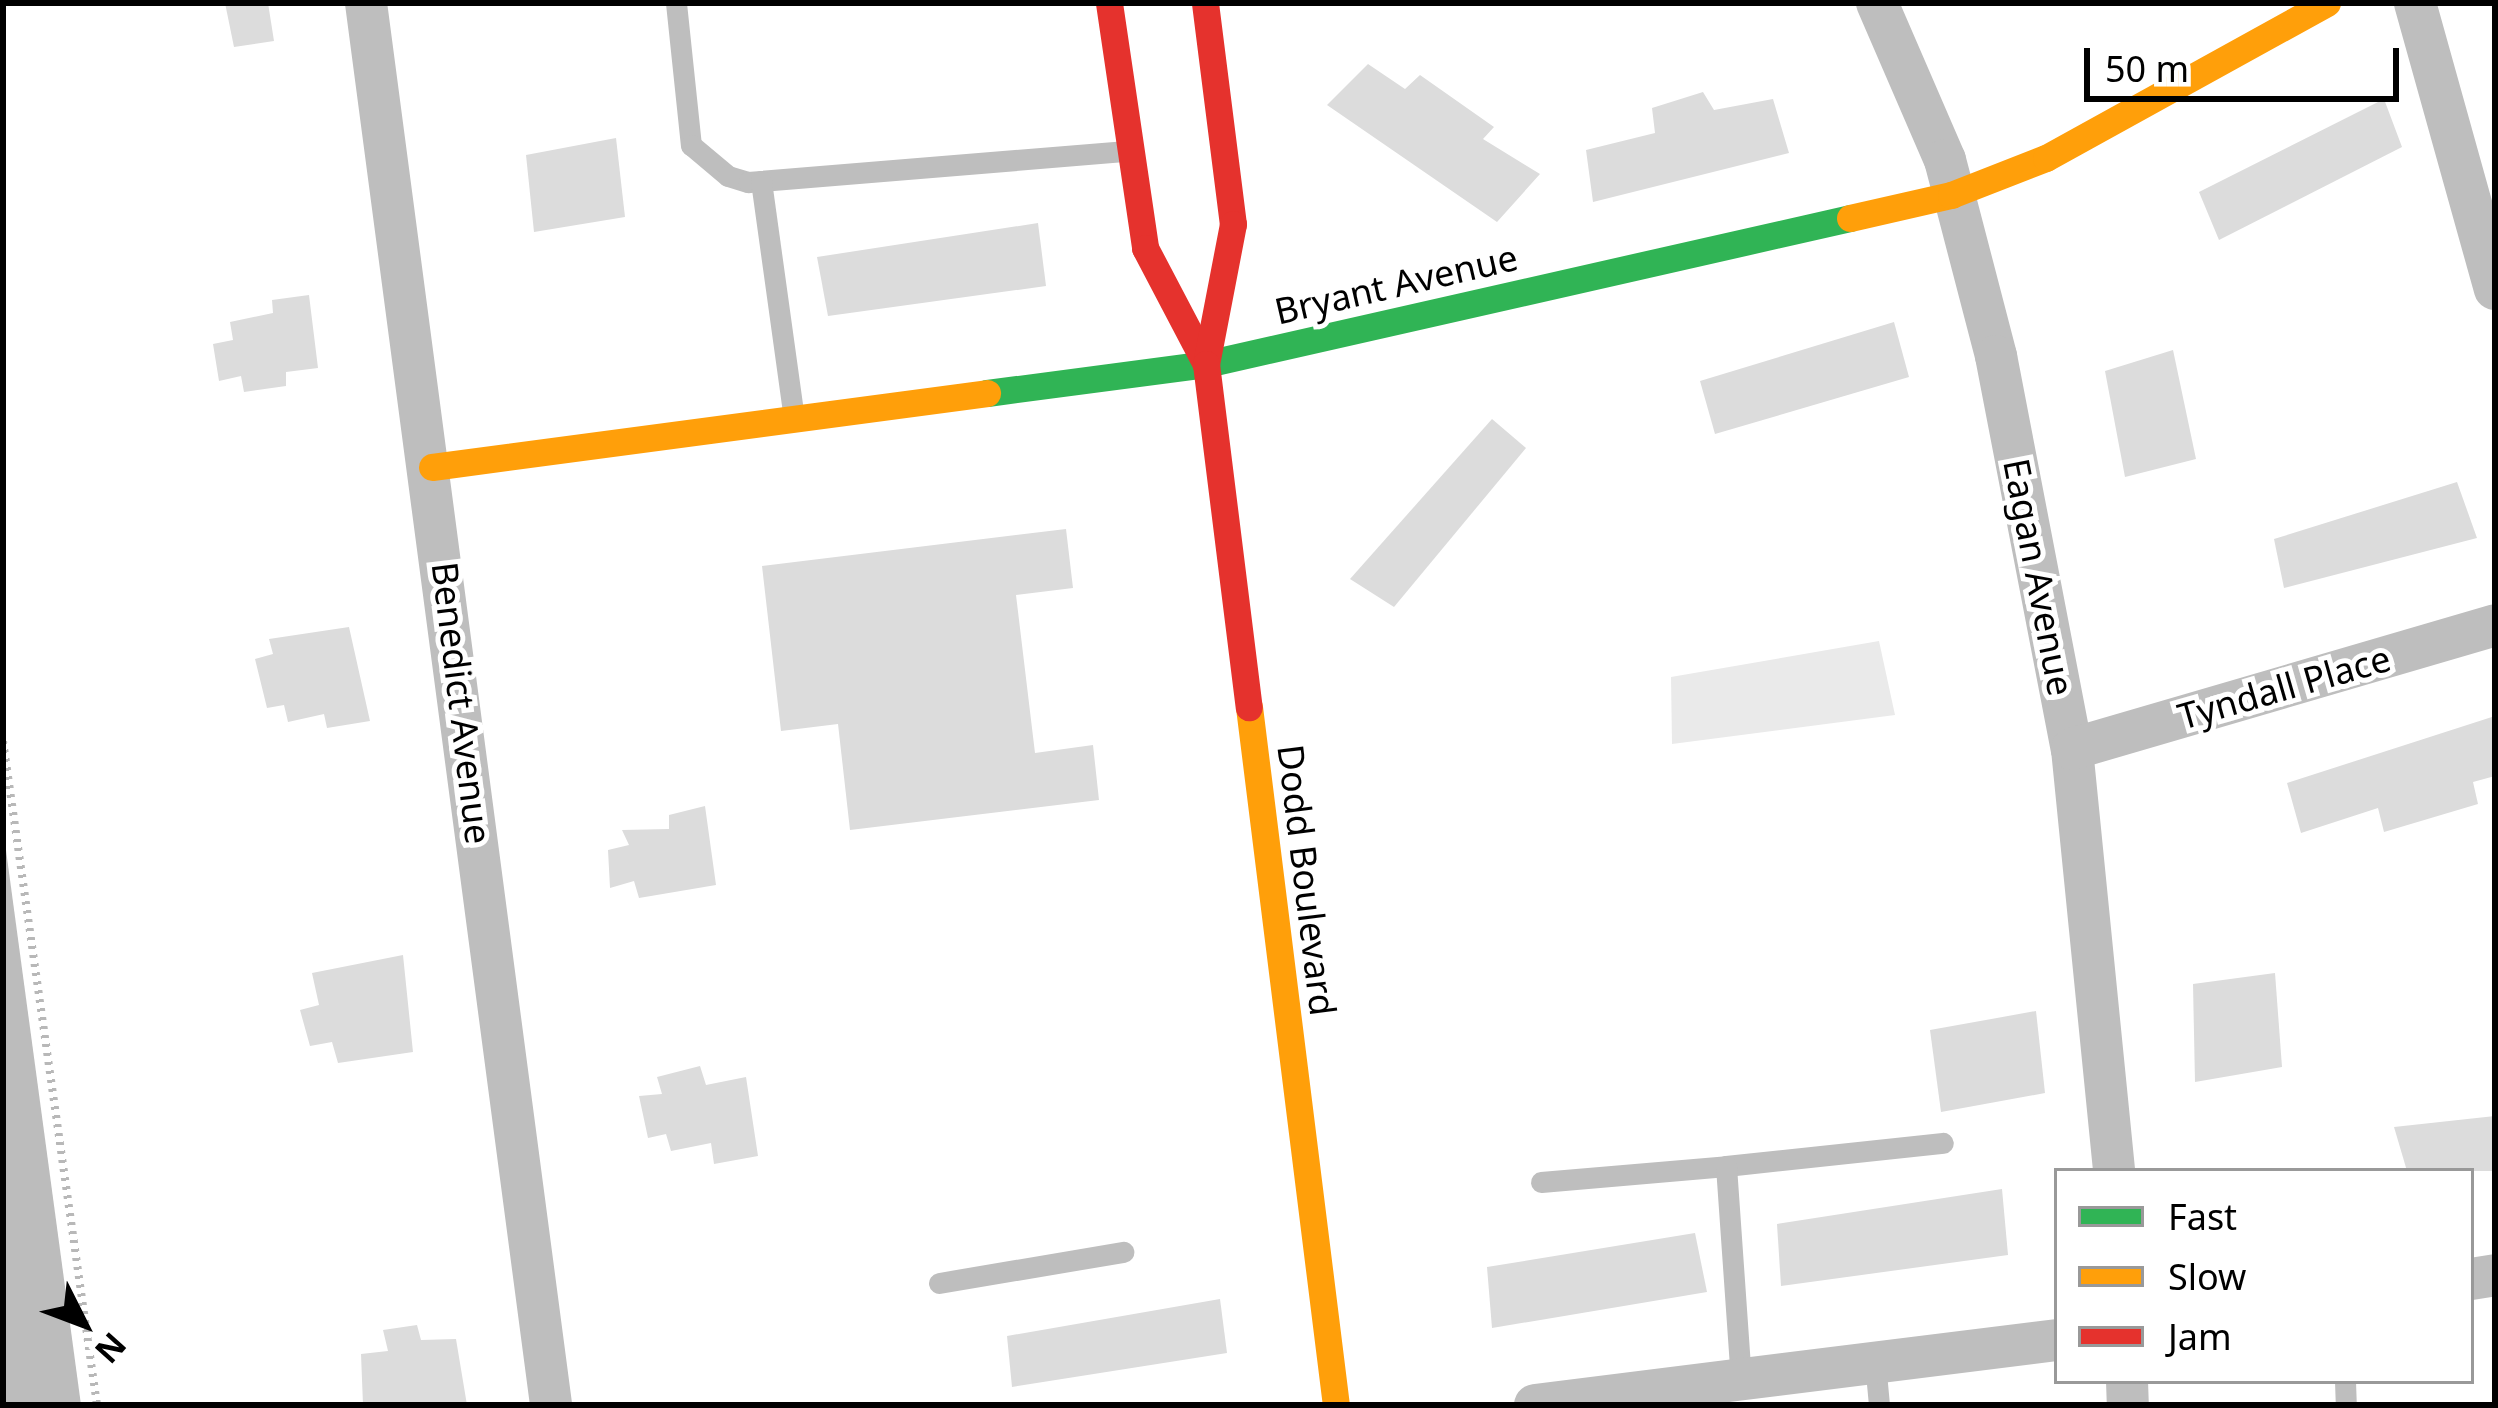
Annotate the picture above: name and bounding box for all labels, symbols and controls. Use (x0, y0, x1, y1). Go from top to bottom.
scale bar (2090, 24, 2405, 98)
text: 50 m (2105, 44, 2189, 93)
street label: Bryant Avenue (1270, 235, 1522, 333)
street label: Eagan Avenue (1995, 455, 2083, 699)
street label: Benedict Avenue (423, 560, 501, 846)
street label: Tyndall Place (2173, 636, 2395, 738)
street label: Dodd Boulevard (1269, 742, 1345, 1018)
legend (2054, 1168, 2474, 1384)
text: Fast (2168, 1192, 2237, 1241)
text: Slow (2168, 1252, 2246, 1301)
north arrow (24, 1264, 144, 1384)
text: Jam (2168, 1312, 2232, 1361)
text: N (85, 1323, 137, 1373)

